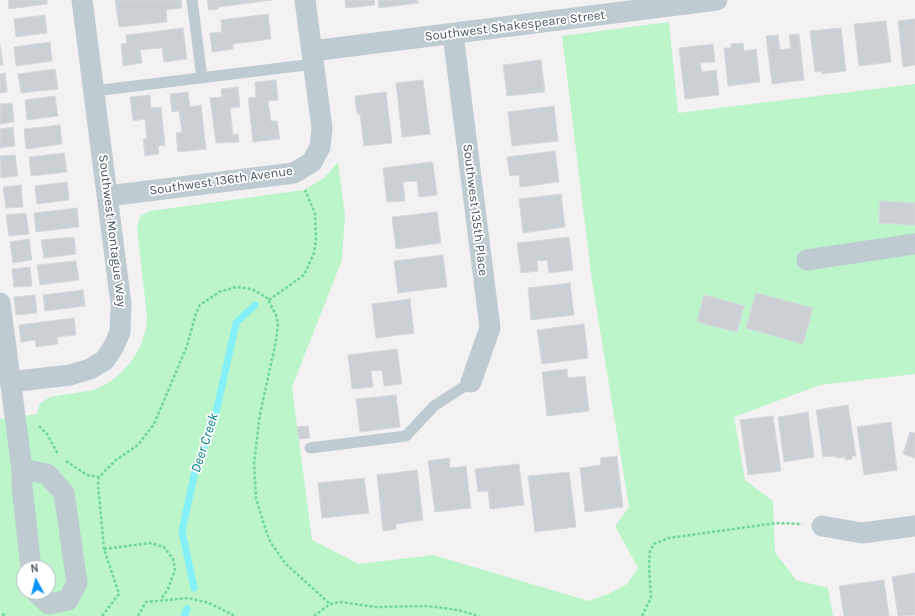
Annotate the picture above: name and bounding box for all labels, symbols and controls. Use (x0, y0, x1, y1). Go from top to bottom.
street label: Southwest Shakespeare Street (424, 7, 606, 45)
street label: Southwest 135th Place (459, 143, 491, 277)
street label: Southwest Montague Way (95, 154, 129, 308)
street label: Southwest 136th Avenue (148, 163, 294, 199)
water label: Deer Creek (187, 411, 223, 475)
north arrow (16, 560, 56, 600)
text: N (30, 562, 39, 576)

